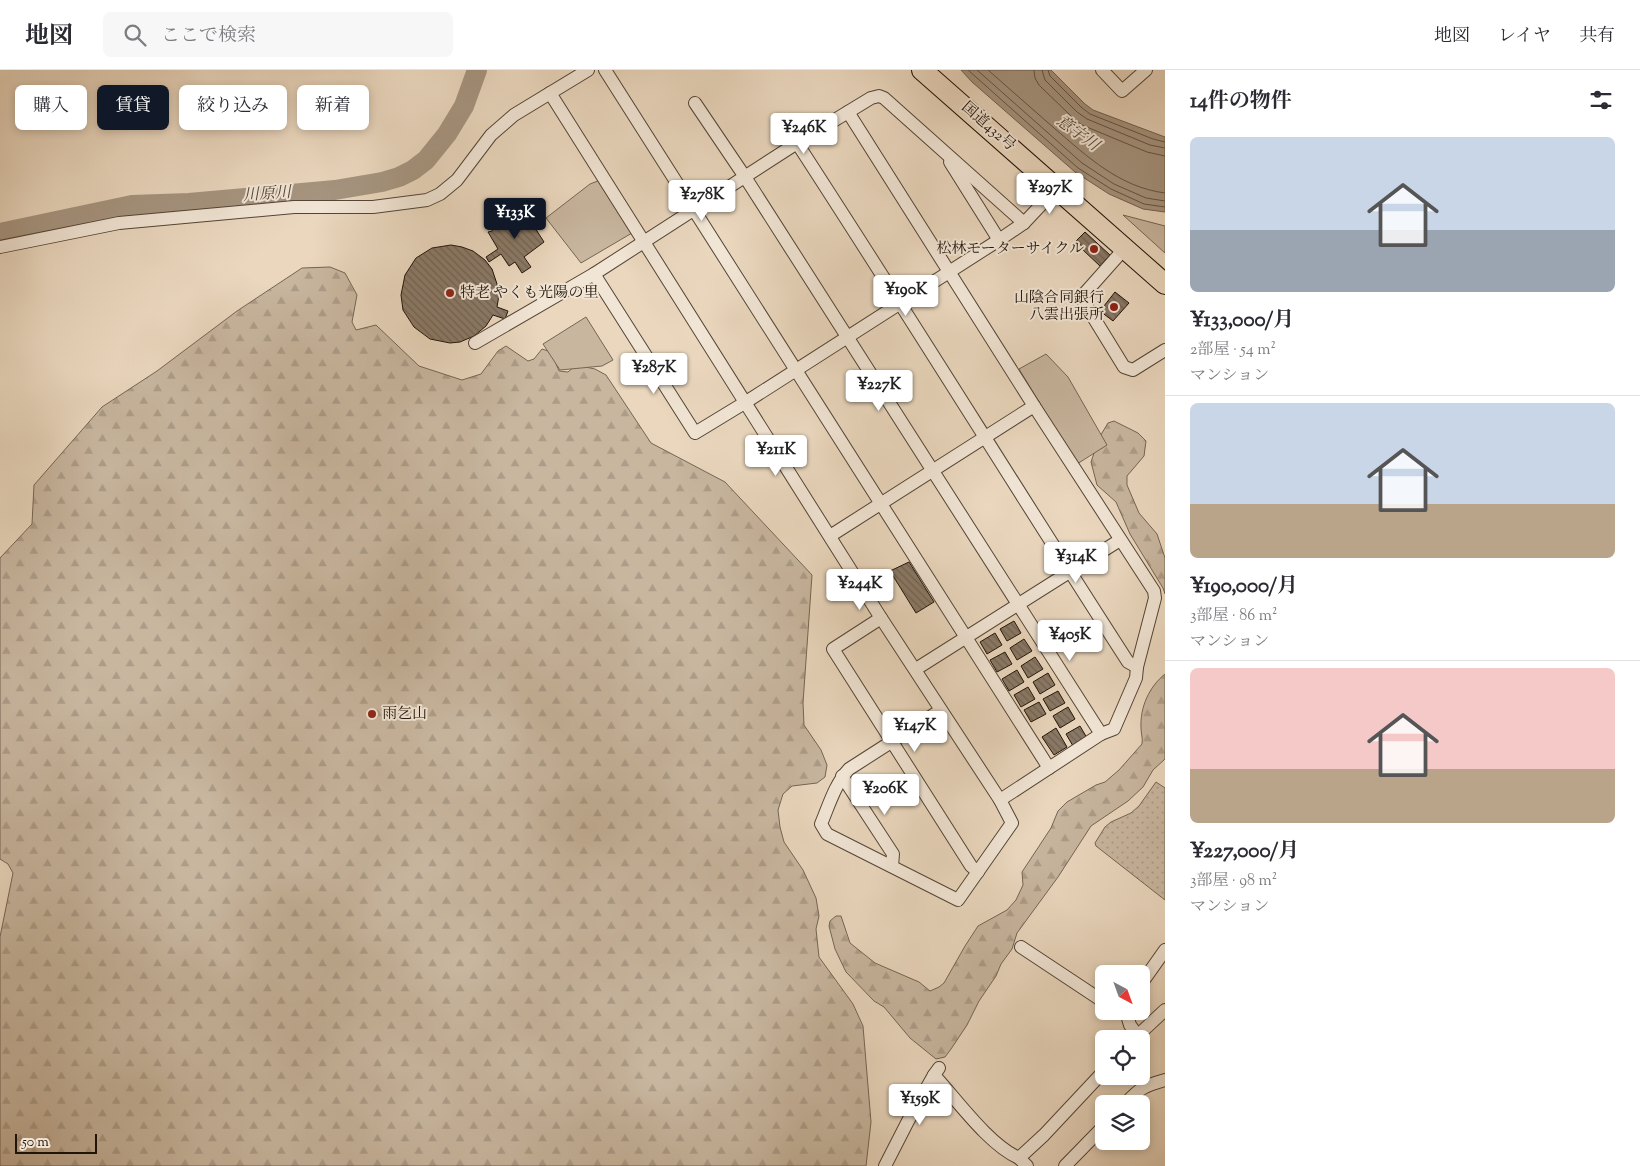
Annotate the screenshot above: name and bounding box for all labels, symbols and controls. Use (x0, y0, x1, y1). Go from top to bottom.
search box (103, 12, 453, 57)
text: 地図 (25, 20, 73, 54)
icon: search (121, 21, 149, 49)
text: ここで検索 (161, 23, 256, 50)
text: 地図 (1434, 24, 1470, 50)
text: レイヤ (1498, 24, 1551, 50)
text: 共有 (1579, 24, 1615, 50)
chip: 購入 (15, 85, 87, 130)
chip: 賃貸 (97, 85, 169, 130)
chip: 絞り込み (179, 85, 287, 130)
chip: 新着 (297, 85, 369, 130)
icon: filters (1587, 86, 1615, 114)
text: 14件の物件 (1190, 87, 1292, 117)
street label: 国道432号 (956, 98, 1020, 156)
water label: 意宇川 (1051, 111, 1105, 159)
pin: ¥246K (769, 112, 839, 155)
text: ¥246K (781, 117, 827, 140)
icon: home (1358, 170, 1448, 260)
pin: ¥297K (1015, 172, 1085, 215)
text: ¥297K (1027, 177, 1073, 200)
pin: ¥278K (667, 180, 737, 222)
water label: 川原川 (242, 182, 294, 208)
text: ¥278K (679, 184, 725, 207)
pin: ¥133K (480, 198, 550, 240)
text: ¥133K (495, 202, 535, 225)
place label: 松林モーターサイクル (936, 239, 1084, 260)
marker: 松林モーターサイクル (1088, 243, 1100, 255)
pin: ¥190K (871, 274, 941, 317)
text: ¥190K (884, 279, 928, 302)
place label: 特老 やくも光陽の里 (460, 283, 598, 304)
marker: 特老 やくも光陽の里 (444, 287, 456, 299)
place label: 山陰合同銀行 八雲出張所 (1014, 288, 1104, 326)
marker: 山陰合同銀行 八雲出張所 (1108, 301, 1120, 313)
text: ¥133,000/月 (1190, 306, 1294, 336)
text: 2部屋 · 54 m² (1190, 339, 1276, 362)
pin: ¥287K (619, 352, 689, 395)
text: ¥287K (631, 357, 677, 380)
text: マンション (1190, 365, 1269, 388)
pin: ¥227K (844, 370, 914, 412)
text: ¥227K (857, 374, 901, 397)
pin: ¥211K (741, 434, 811, 477)
icon: home (1358, 435, 1448, 525)
text: ¥211K (756, 439, 796, 462)
pin: ¥314K (1041, 542, 1111, 584)
text: ¥314K (1055, 546, 1097, 569)
pin: ¥244K (825, 568, 895, 611)
text: ¥190,000/月 (1190, 572, 1298, 602)
text: ¥244K (837, 573, 883, 596)
text: 3部屋 · 86 m² (1190, 605, 1277, 628)
pin: ¥405K (1035, 620, 1105, 662)
text: ¥405K (1049, 624, 1091, 647)
text: マンション (1190, 631, 1269, 654)
icon: home (1358, 700, 1448, 790)
place label: 雨乞山 (382, 704, 427, 725)
marker: 雨乞山 (366, 708, 378, 720)
pin: ¥147K (880, 710, 950, 753)
text: ¥147K (893, 715, 937, 738)
pin: ¥206K (850, 774, 920, 816)
text: ¥206K (862, 778, 908, 801)
text: ¥227,000/月 (1190, 837, 1299, 867)
text: 3部屋 · 98 m² (1190, 870, 1277, 893)
text: マンション (1190, 896, 1269, 919)
north arrow (1095, 965, 1150, 1020)
map controls (1095, 965, 1150, 1150)
button: locate (1095, 1030, 1150, 1085)
pin: ¥159K (885, 1084, 955, 1126)
text: ¥159K (900, 1088, 940, 1111)
button: layers (1095, 1095, 1150, 1150)
scale bar (15, 1131, 98, 1154)
text: 50 m (22, 1133, 49, 1153)

